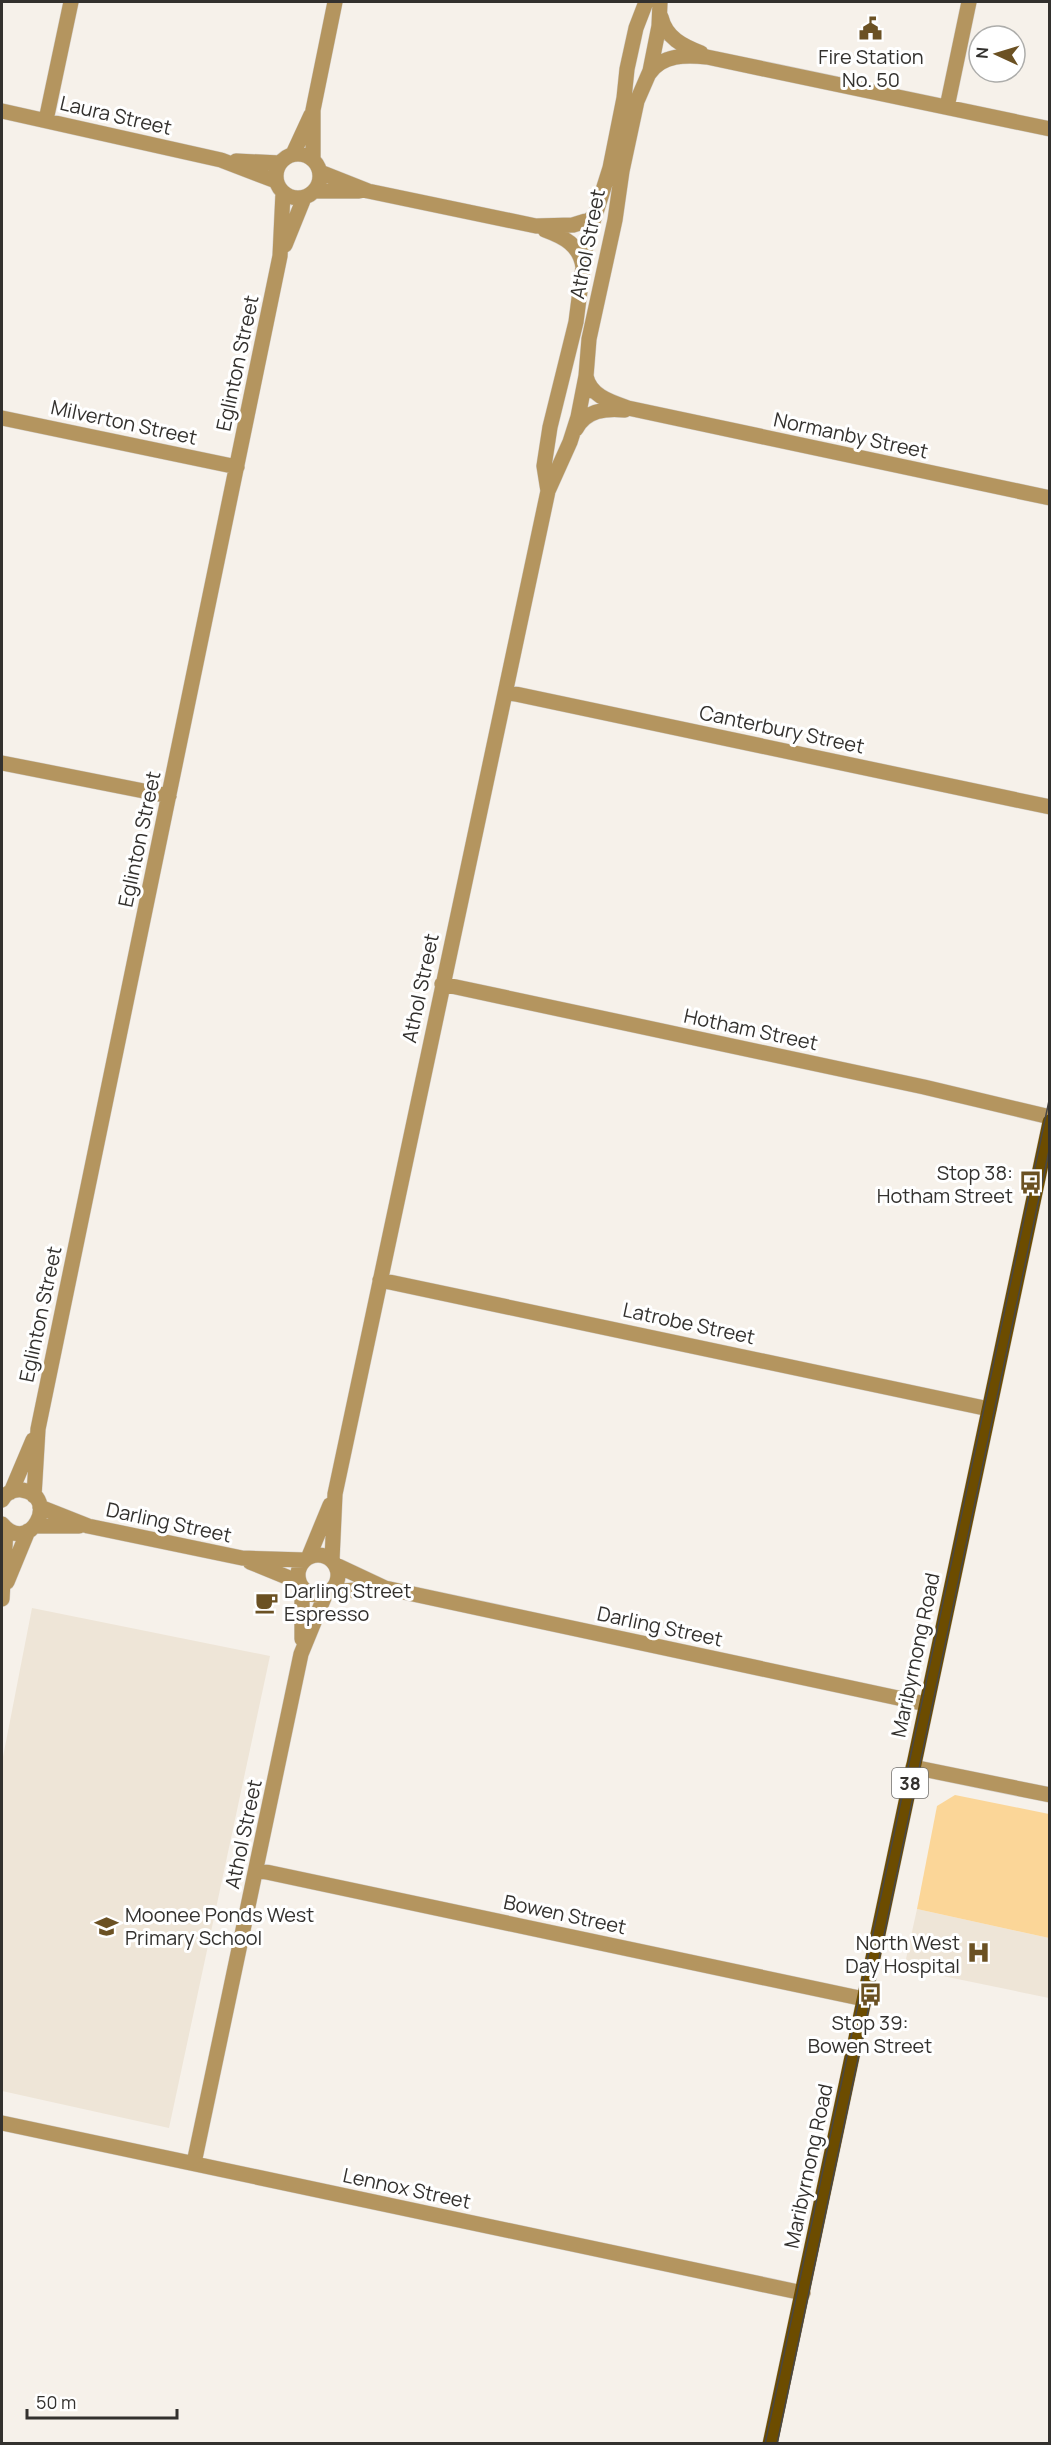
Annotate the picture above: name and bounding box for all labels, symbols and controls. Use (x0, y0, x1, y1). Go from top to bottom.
public building icon: Fire Station No. 50 (858, 16, 884, 42)
north arrow (967, 24, 1027, 84)
place label: Fire Station No. 50 (818, 43, 924, 93)
text: N (971, 46, 993, 59)
street label: Laura Street (57, 89, 175, 141)
street label: Athol Street (563, 187, 611, 301)
street label: Eglinton Street (209, 292, 265, 434)
street label: Milverton Street (48, 393, 200, 451)
street label: Normanby Street (771, 405, 931, 465)
street label: Canterbury Street (697, 698, 867, 760)
street label: Eglinton Street (111, 768, 167, 910)
street label: Athol Street (395, 931, 445, 1045)
street label: Hotham Street (682, 1002, 820, 1056)
place label: Stop 38: Hotham Street (877, 1159, 1013, 1209)
bus stop icon: Stop 38: Hotham Street (1018, 1170, 1044, 1196)
street label: Eglinton Street (12, 1243, 68, 1385)
street label: Latrobe Street (620, 1296, 758, 1350)
street label: Darling Street (104, 1496, 234, 1548)
street label: Maribyrnong Road (884, 1570, 946, 1740)
place label: Darling Street Espresso (284, 1577, 412, 1627)
cafe icon: Darling Street Espresso (253, 1589, 279, 1615)
street label: Darling Street (595, 1600, 725, 1652)
road number: 38 (892, 1768, 928, 1798)
street label: Athol Street (218, 1777, 268, 1891)
street label: Bowen Street (501, 1888, 629, 1940)
place label: Moonee Ponds West Primary School (125, 1901, 314, 1951)
school or university icon: Moonee Ponds West Primary School (94, 1913, 120, 1939)
place label: North West Day Hospital (845, 1929, 960, 1979)
hospital icon: North West Day Hospital (965, 1940, 991, 1966)
bus stop icon: Stop 39: Bowen Street (857, 1982, 883, 2008)
place label: Stop 39: Bowen Street (808, 2009, 932, 2059)
street label: Maribyrnong Road (777, 2081, 839, 2251)
street label: Lennox Street (341, 2161, 473, 2215)
scale bar (27, 2382, 177, 2420)
text: 50 m (36, 2390, 76, 2414)

